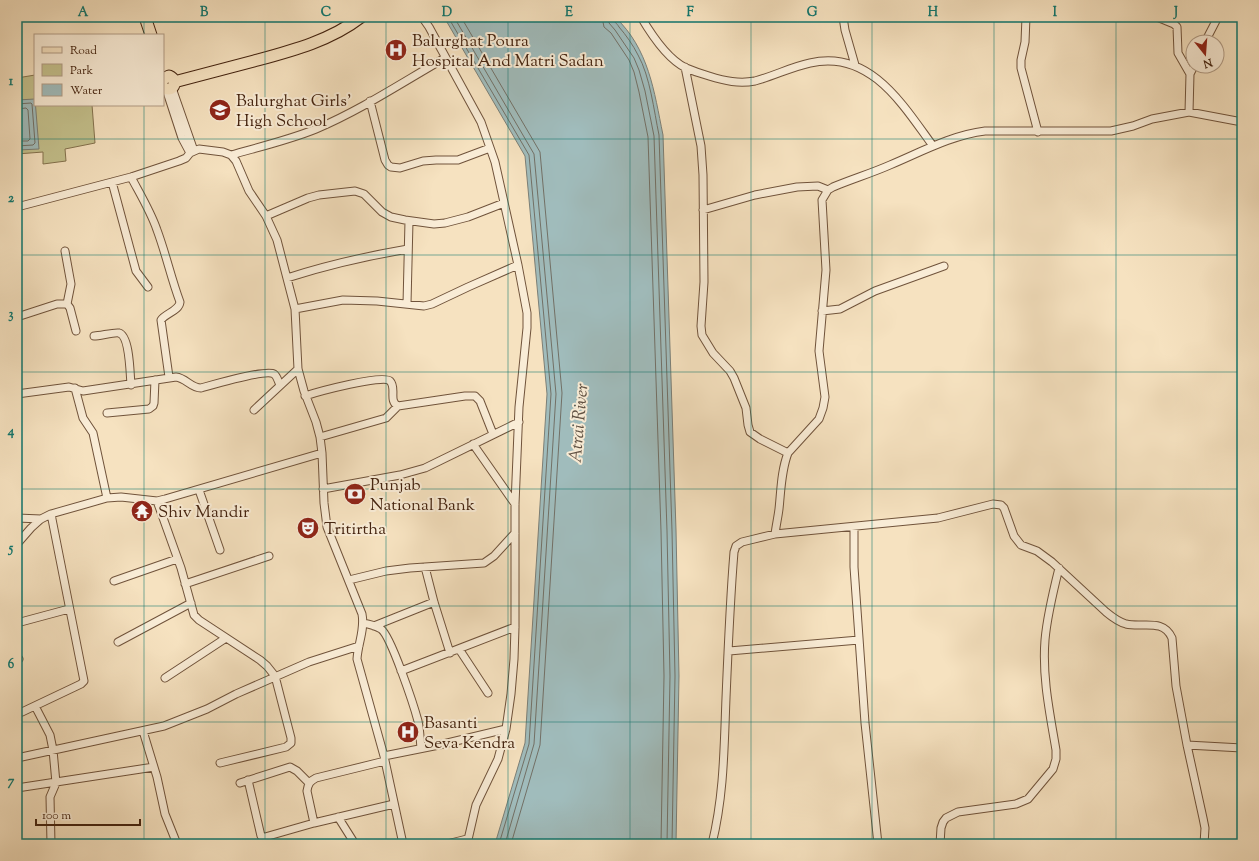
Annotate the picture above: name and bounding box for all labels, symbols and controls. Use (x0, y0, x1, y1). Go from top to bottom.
text: A (78, 4, 89, 22)
text: B (200, 4, 209, 22)
text: C (321, 4, 331, 22)
text: D (442, 4, 452, 22)
text: E (565, 4, 573, 22)
text: F (686, 4, 694, 22)
text: G (807, 4, 818, 22)
text: H (928, 4, 939, 22)
text: I (1053, 4, 1058, 22)
text: J (1173, 4, 1178, 22)
place label: Balurghat Poura Hospital And Matri Sadan (412, 30, 604, 74)
legend (34, 34, 164, 106)
north arrow (1185, 34, 1225, 74)
hospital icon: Balurghat Poura Hospital And Matri Sadan (383, 37, 409, 63)
text: Road (70, 42, 97, 60)
text: N (1201, 53, 1215, 72)
text: Park (70, 62, 93, 80)
text: 1 (9, 73, 14, 91)
text: Water (70, 82, 103, 100)
place label: Balurghat Girls' High School (236, 90, 352, 134)
school or university icon: Balurghat Girls' High School (207, 97, 233, 123)
text: 2 (8, 190, 15, 208)
text: 3 (8, 306, 14, 324)
water label: Atrai River (564, 382, 596, 464)
text: 4 (7, 423, 15, 441)
place label: Punjab National Bank (370, 474, 475, 518)
bank icon: Punjab National Bank (342, 481, 368, 507)
temple icon: Shiv Mandir (129, 498, 155, 524)
place label: Shiv Mandir (158, 501, 250, 525)
theatre icon: Tritirtha (295, 515, 321, 541)
place label: Tritirtha (324, 518, 386, 542)
text: 5 (8, 540, 14, 558)
text: 6 (8, 656, 15, 674)
place label: Basanti Seva Kendra (424, 712, 515, 756)
hospital icon: Basanti Seva Kendra (395, 719, 421, 745)
text: 7 (8, 773, 15, 791)
scale bar (36, 801, 140, 827)
text: 100 m (42, 807, 71, 825)

